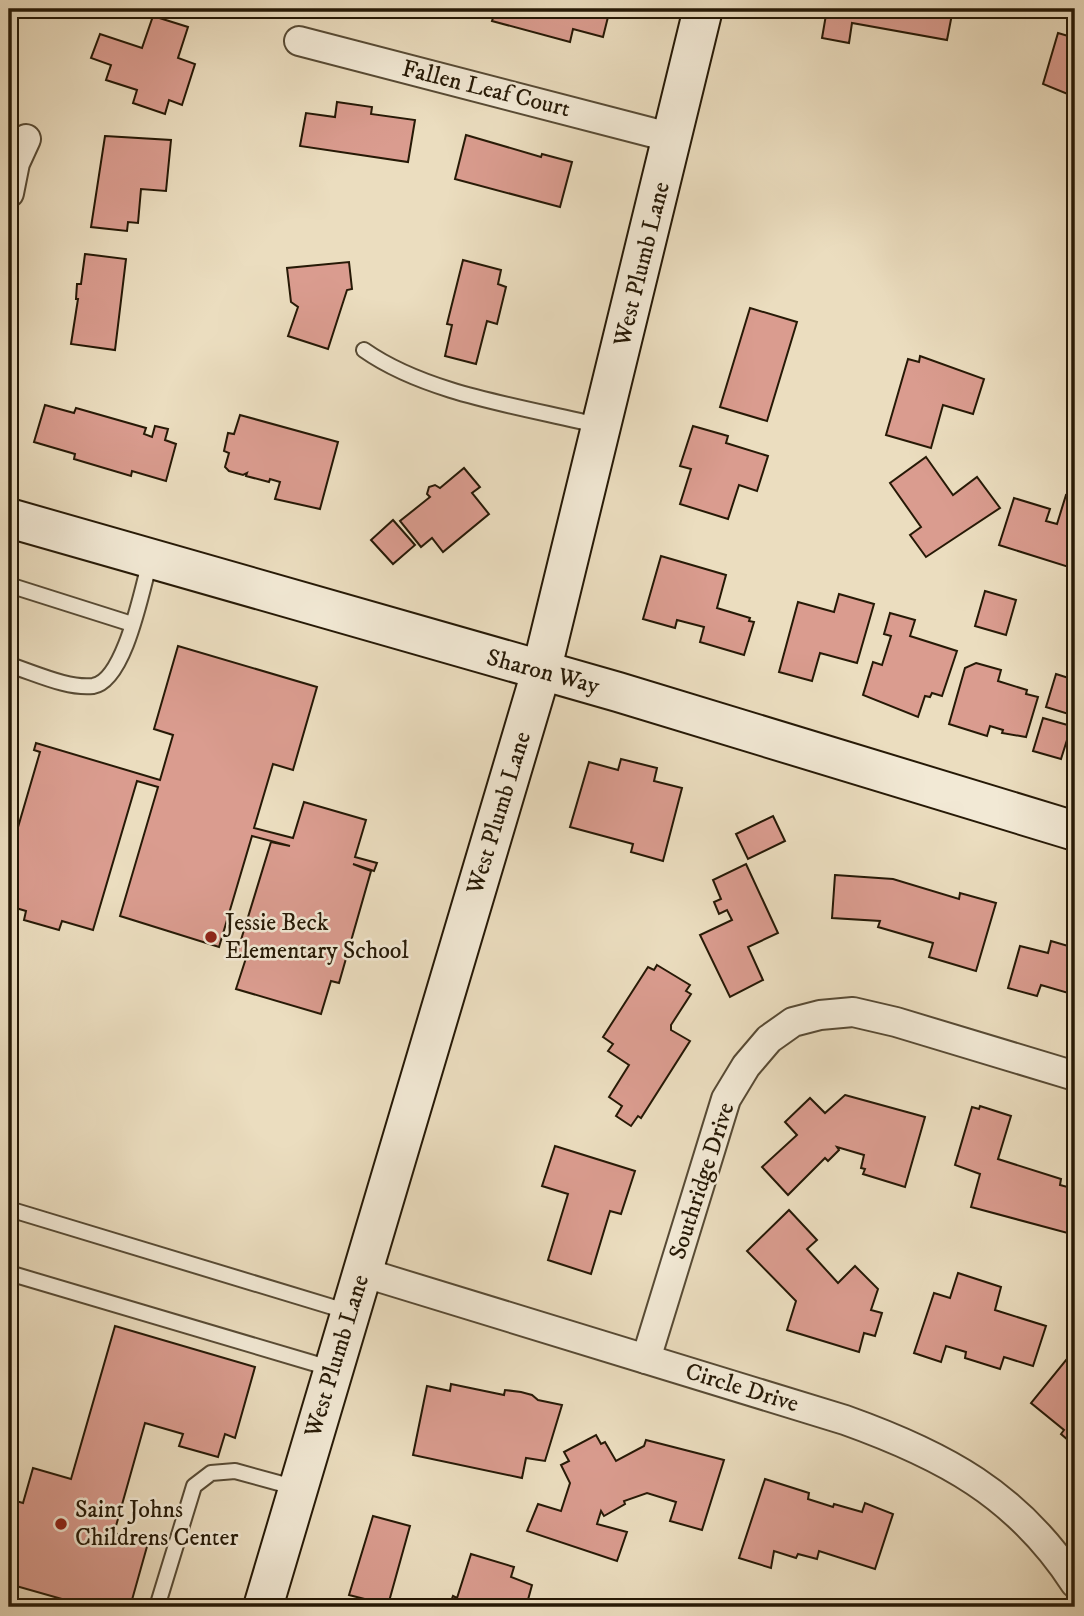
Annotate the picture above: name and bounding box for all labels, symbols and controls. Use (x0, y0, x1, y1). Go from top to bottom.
street label: Fallen Leaf Court (399, 54, 573, 124)
street label: West Plumb Lane (607, 179, 677, 350)
street label: Sharon Way (483, 643, 603, 702)
street label: West Plumb Lane (460, 728, 538, 899)
place label: Jessie Beck Elementary School (223, 908, 409, 966)
marker: Jessie Beck Elementary School (203, 929, 219, 945)
street label: Southridge Drive (662, 1099, 742, 1263)
street label: West Plumb Lane (298, 1271, 376, 1442)
street label: Circle Drive (682, 1357, 802, 1419)
place label: Saint Johns Childrens Center (75, 1495, 238, 1553)
marker: Saint Johns Childrens Center (53, 1516, 69, 1532)

